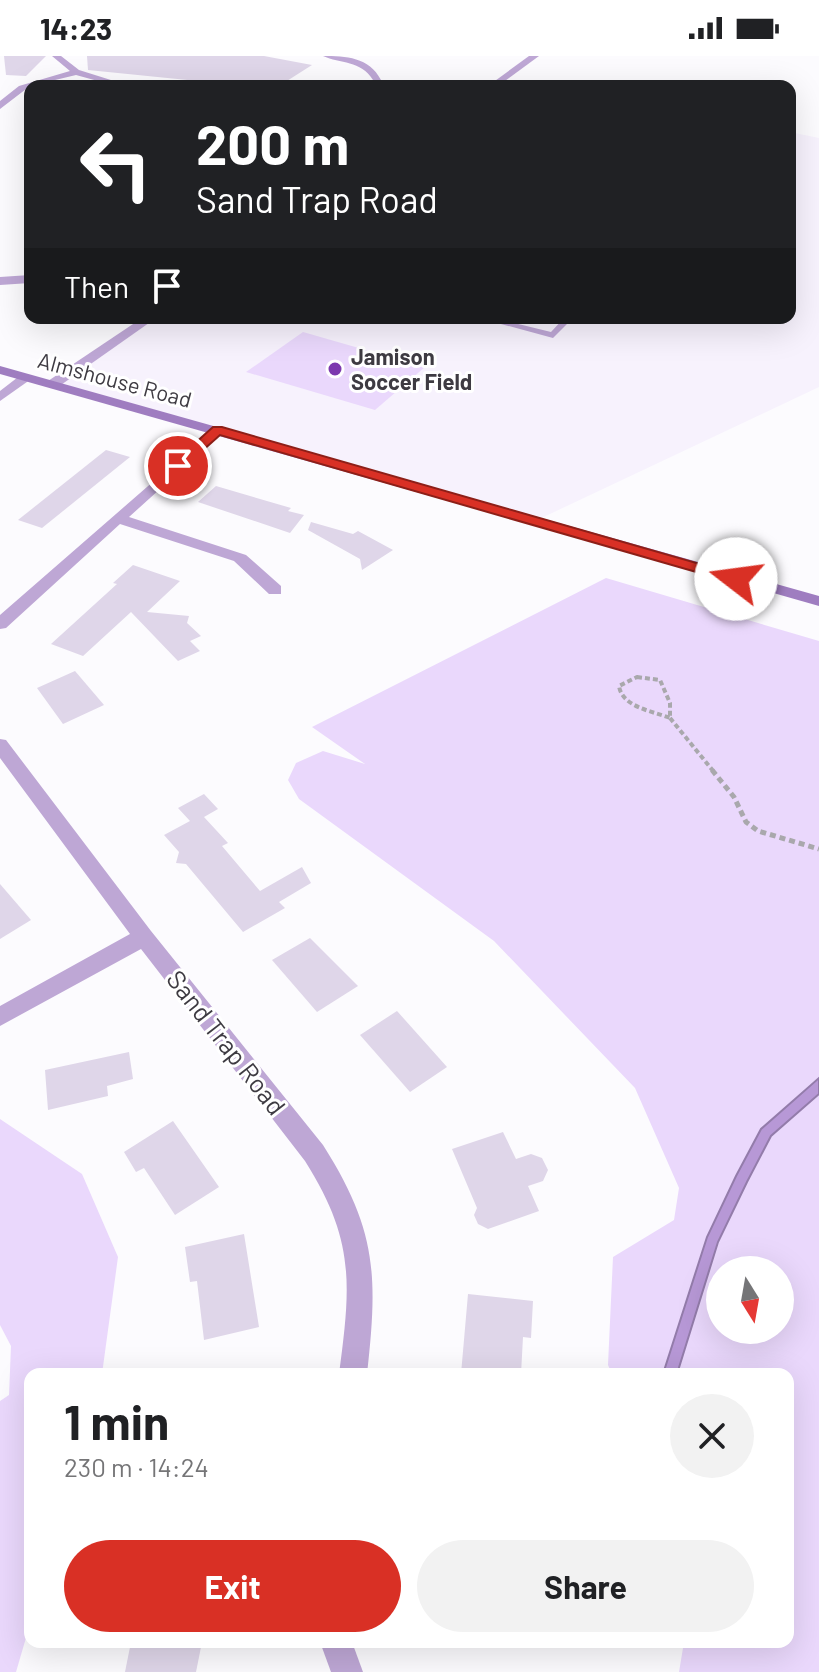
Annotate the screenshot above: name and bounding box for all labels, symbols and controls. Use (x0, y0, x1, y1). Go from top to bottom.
text: 14:23 (40, 10, 112, 46)
text: 200 m (196, 109, 349, 176)
icon: left (64, 112, 168, 216)
text: Sand Trap Road (196, 177, 438, 220)
icon: arrive (145, 264, 189, 308)
text: Then (64, 268, 129, 304)
place label: Jamison Soccer Field (351, 343, 472, 394)
street label: Almshouse Road (35, 346, 195, 412)
marker: Jamison Soccer Field (326, 360, 344, 378)
pin (144, 432, 212, 500)
icon: arrive (156, 444, 200, 488)
position arrow (694, 537, 778, 621)
street label: Sand Trap Road (161, 964, 293, 1120)
north arrow (706, 1256, 794, 1344)
map controls (706, 1256, 794, 1344)
text: 1 min (64, 1392, 169, 1450)
button: close (670, 1394, 754, 1478)
text: 230 m · 14:24 (64, 1451, 209, 1482)
button: Exit (64, 1540, 401, 1632)
button: Share (417, 1540, 754, 1632)

